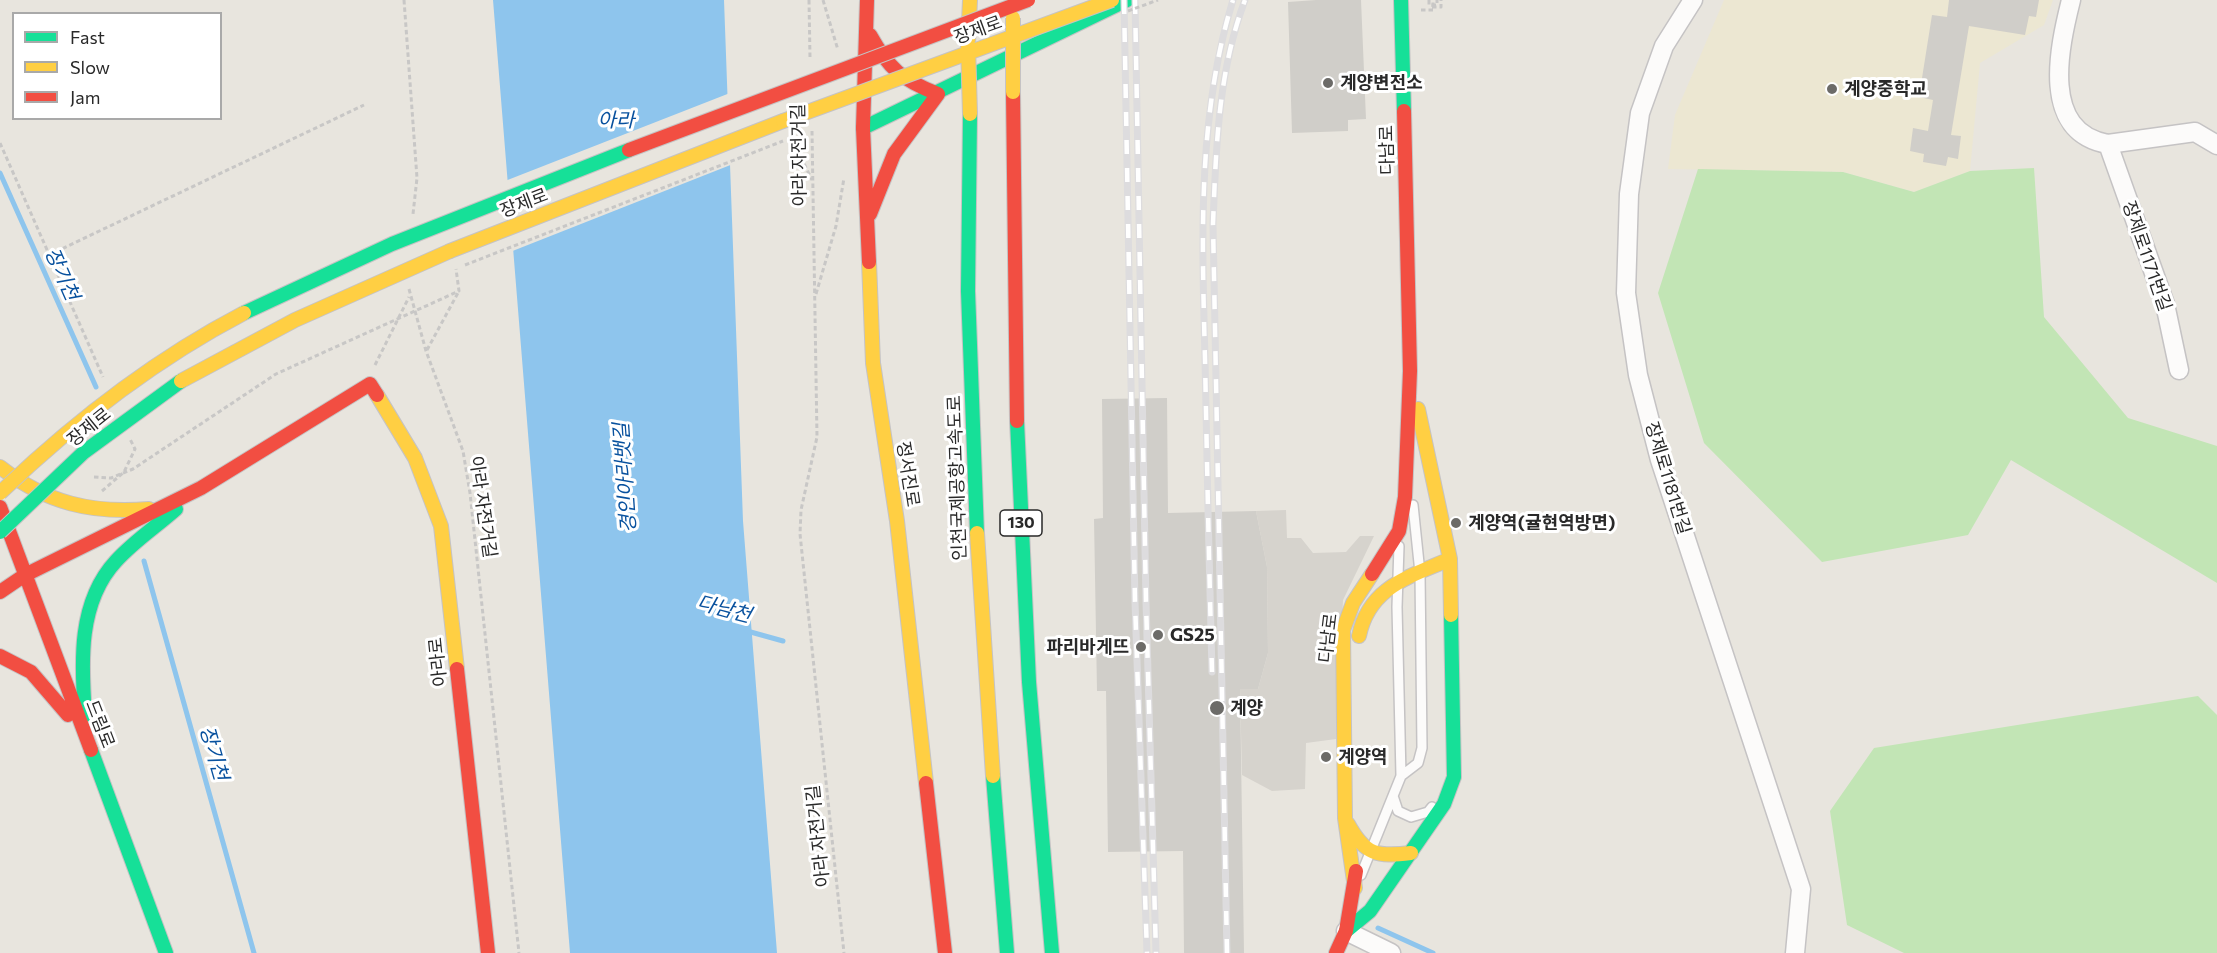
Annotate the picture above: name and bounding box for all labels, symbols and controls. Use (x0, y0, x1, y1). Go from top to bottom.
street label: 장제로 (951, 11, 1005, 49)
legend (12, 12, 222, 120)
text: Fast (70, 26, 105, 48)
text: Slow (70, 56, 110, 78)
place label: 계양변전소 (1340, 72, 1423, 94)
marker: 계양변전소 (1321, 76, 1335, 90)
place label: 계양중학교 (1844, 78, 1927, 100)
marker: 계양중학교 (1825, 82, 1839, 96)
text: Jam (70, 86, 100, 108)
street label: 아라 자전거길 (787, 103, 811, 207)
water label: 아라 (598, 108, 634, 132)
street label: 다남로 (1376, 125, 1398, 175)
street label: 장제로 (497, 184, 551, 222)
street label: 장제로1171번길 (2118, 198, 2176, 314)
water label: 장기천 (40, 244, 84, 304)
street label: 인천국제공항고속도로 (943, 395, 971, 561)
street label: 장제로 (63, 403, 115, 451)
street label: 장제로1181번길 (1641, 419, 1695, 537)
water label: 경인아라뱃길 (609, 422, 641, 534)
street label: 정서진로 (892, 440, 924, 508)
street label: 아라 자전거길 (465, 455, 501, 559)
road number: 130 (1000, 510, 1042, 536)
place label: 계양역(귤현역방면) (1468, 512, 1615, 534)
marker: 계양역(귤현역방면) (1449, 516, 1463, 530)
water label: 다남천 (694, 590, 754, 628)
street label: 다남로 (1314, 612, 1342, 664)
place label: GS25 (1170, 624, 1215, 646)
marker: GS25 (1151, 628, 1165, 642)
street label: 아라로 (425, 636, 451, 688)
place label: 파리바게뜨 (1046, 636, 1129, 658)
marker: 파리바게뜨 (1134, 640, 1148, 654)
street label: 드림로 (81, 697, 119, 751)
place label: 계양 (1230, 697, 1263, 719)
marker: 계양 (1208, 699, 1226, 717)
water label: 장기천 (195, 723, 233, 783)
place label: 계양역 (1338, 746, 1388, 768)
marker: 계양역 (1319, 750, 1333, 764)
street label: 아라 자전거길 (802, 784, 834, 888)

